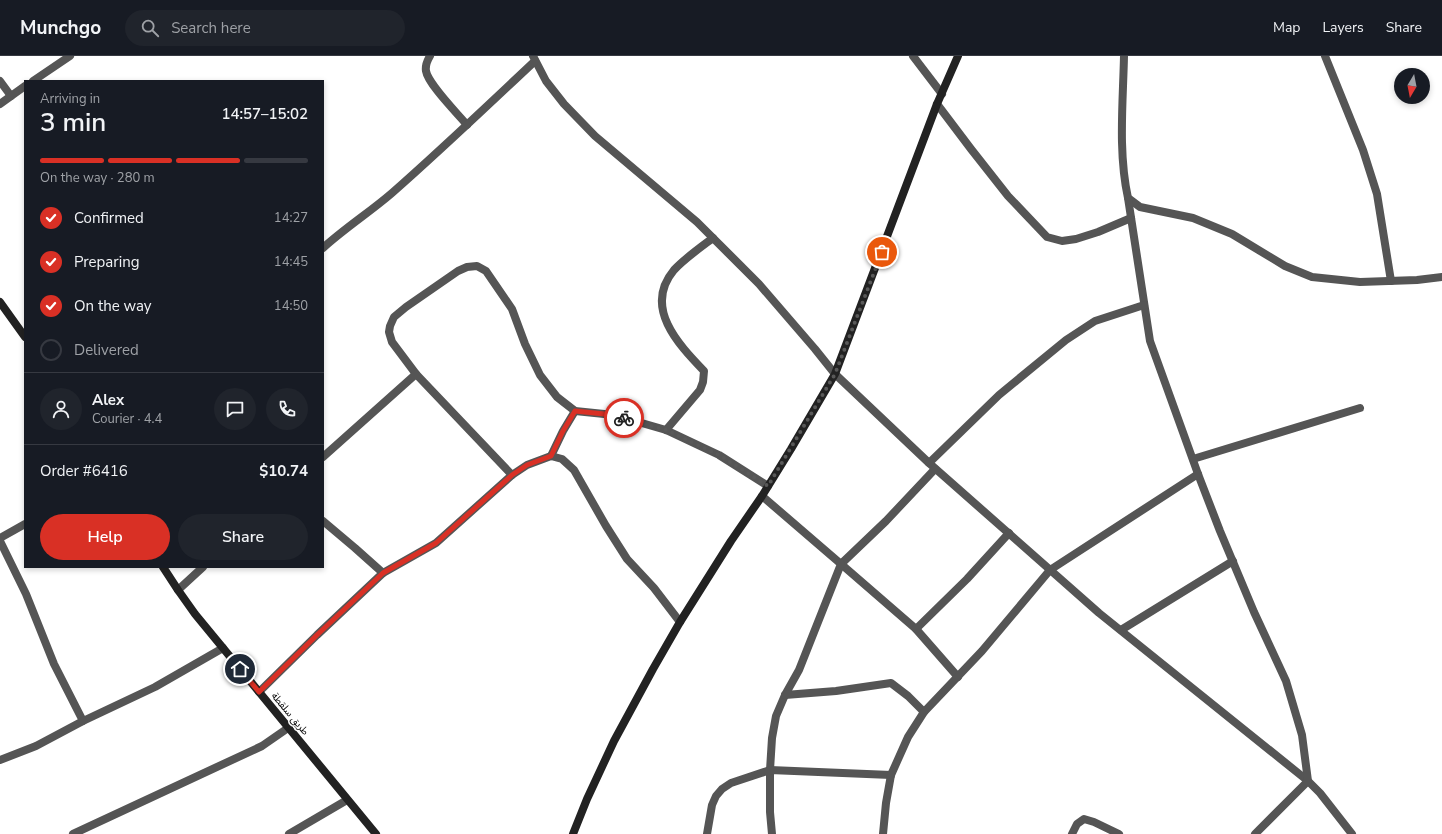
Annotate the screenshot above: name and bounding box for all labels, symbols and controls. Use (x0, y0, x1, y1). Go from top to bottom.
search box (125, 10, 405, 46)
text: Munchgo (20, 15, 101, 41)
icon: search (139, 17, 161, 39)
text: Search here (171, 18, 251, 38)
text: Map (1273, 18, 1300, 37)
text: Layers (1322, 18, 1364, 37)
text: Share (1386, 18, 1422, 37)
north arrow (1394, 68, 1430, 104)
map controls (1394, 68, 1430, 104)
text: Arriving in (40, 90, 100, 108)
text: 14:57–15:02 (221, 104, 308, 124)
text: 3 min (40, 105, 106, 140)
text: On the way · 280 m (40, 169, 155, 187)
icon: check (40, 207, 62, 229)
text: Confirmed (74, 208, 144, 228)
text: 14:27 (274, 209, 308, 227)
pin (865, 235, 899, 269)
icon: bag (871, 241, 893, 263)
icon: check (40, 251, 62, 273)
text: Preparing (74, 252, 139, 272)
text: 14:45 (274, 253, 308, 271)
icon: check (40, 295, 62, 317)
text: On the way (74, 296, 152, 316)
text: 14:50 (274, 297, 308, 315)
text: Delivered (74, 340, 139, 360)
button: person (40, 388, 82, 430)
button: chat (214, 388, 256, 430)
button: phone (266, 388, 308, 430)
text: Alex (92, 390, 124, 410)
courier (604, 398, 644, 438)
icon: bike (613, 407, 635, 429)
text: Courier · 4.4 (92, 410, 162, 428)
text: Order #6416 (40, 461, 128, 481)
text: $10.74 (259, 461, 308, 481)
button: Help (40, 514, 170, 560)
button: Share (178, 514, 308, 560)
pin (223, 652, 257, 686)
icon: home (229, 658, 251, 680)
street label: طريق سلقطة (268, 690, 312, 739)

